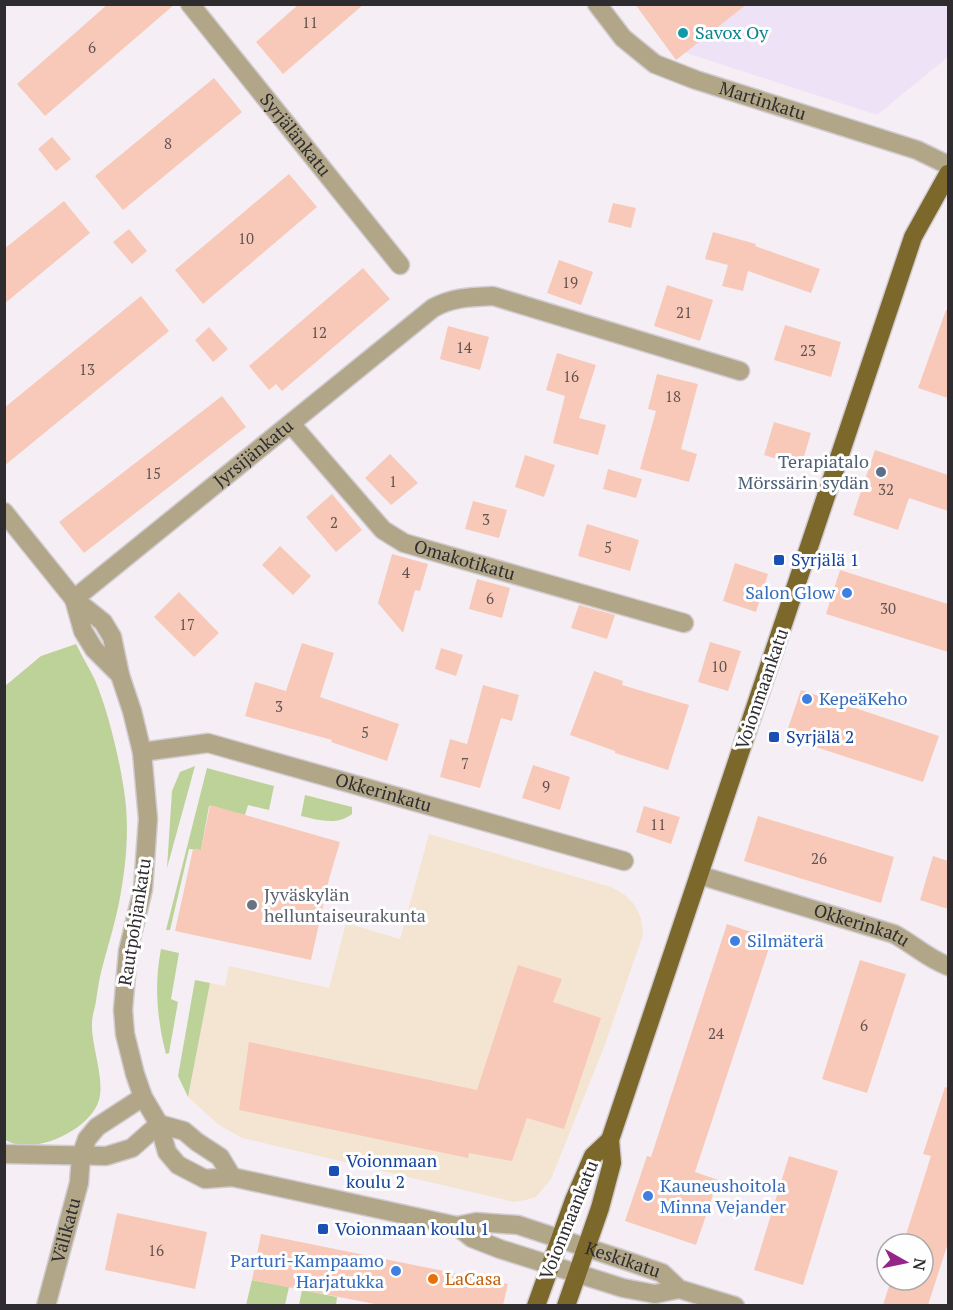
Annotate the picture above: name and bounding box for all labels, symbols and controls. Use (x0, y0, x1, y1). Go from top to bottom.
house number: 11 (302, 12, 318, 32)
place label: Savox Oy (695, 20, 769, 44)
marker: Savox Oy (676, 26, 690, 40)
house number: 6 (88, 37, 96, 57)
street label: Martinkatu (717, 75, 809, 125)
street label: Syrjälänkatu (255, 88, 337, 181)
house number: 8 (164, 133, 172, 153)
house number: 10 (238, 228, 254, 248)
house number: 19 (562, 272, 578, 292)
house number: 21 (676, 302, 692, 322)
house number: 12 (311, 322, 327, 342)
house number: 14 (456, 337, 472, 357)
house number: 23 (800, 340, 816, 360)
house number: 13 (79, 359, 95, 379)
house number: 16 (563, 366, 579, 386)
house number: 18 (665, 386, 681, 406)
street label: Jyrsijänkatu (208, 413, 298, 492)
place label: Terapiatalo Mörssärin sydän (738, 449, 869, 494)
house number: 15 (145, 463, 161, 483)
marker: Terapiatalo Mörssärin sydän (874, 465, 888, 479)
house number: 1 (389, 471, 397, 491)
house number: 32 (878, 479, 894, 499)
house number: 3 (482, 509, 490, 529)
house number: 2 (330, 512, 338, 532)
street label: Omakotikatu (411, 533, 518, 585)
house number: 5 (604, 537, 612, 557)
place label: Syrjälä 1 (791, 547, 859, 571)
marker: Syrjälä 1 (772, 553, 786, 567)
house number: 4 (402, 562, 410, 582)
place label: Salon Glow (745, 580, 836, 604)
marker: Salon Glow (840, 586, 854, 600)
house number: 6 (486, 588, 494, 608)
house number: 30 (880, 598, 896, 618)
house number: 17 (179, 614, 195, 634)
street label: Voionmaankatu (729, 625, 793, 752)
house number: 10 (711, 656, 727, 676)
place label: KepeäKeho (819, 686, 908, 710)
marker: KepeäKeho (800, 692, 814, 706)
house number: 3 (275, 696, 283, 716)
house number: 5 (361, 722, 369, 742)
place label: Syrjälä 2 (786, 724, 854, 748)
marker: Syrjälä 2 (767, 730, 781, 744)
house number: 7 (461, 753, 469, 773)
street label: Okkerinkatu (333, 767, 435, 817)
house number: 9 (542, 776, 550, 796)
house number: 11 (650, 814, 666, 834)
house number: 26 (811, 848, 827, 868)
street label: Rautpohjankatu (112, 856, 156, 987)
place label: Jyväskylän helluntaiseurakunta (264, 882, 426, 927)
street label: Okkerinkatu (811, 897, 915, 951)
marker: Jyväskylän helluntaiseurakunta (245, 898, 259, 912)
place label: Silmäterä (747, 928, 824, 952)
marker: Silmäterä (728, 934, 742, 948)
house number: 6 (860, 1015, 868, 1035)
house number: 24 (708, 1023, 724, 1043)
place label: Voionmaan koulu 2 (346, 1148, 437, 1193)
street label: Voionmaankatu (533, 1156, 603, 1283)
marker: Voionmaan koulu 2 (327, 1164, 341, 1178)
place label: Kauneushoitola Minna Vejander (660, 1173, 786, 1218)
marker: Kauneushoitola Minna Vejander (641, 1189, 655, 1203)
street label: Välikatu (45, 1195, 86, 1266)
place label: Voionmaan koulu 1 (335, 1216, 490, 1240)
marker: Voionmaan koulu 1 (316, 1222, 330, 1236)
north arrow (875, 1232, 935, 1292)
street label: Keskikatu (583, 1235, 664, 1283)
house number: 16 (148, 1240, 164, 1260)
place label: Parturi-Kampaamo Harjatukka (230, 1248, 384, 1293)
text: N (908, 1257, 932, 1272)
marker: Parturi-Kampaamo Harjatukka (389, 1264, 403, 1278)
place label: LaCasa (445, 1266, 502, 1290)
marker: LaCasa (426, 1272, 440, 1286)

